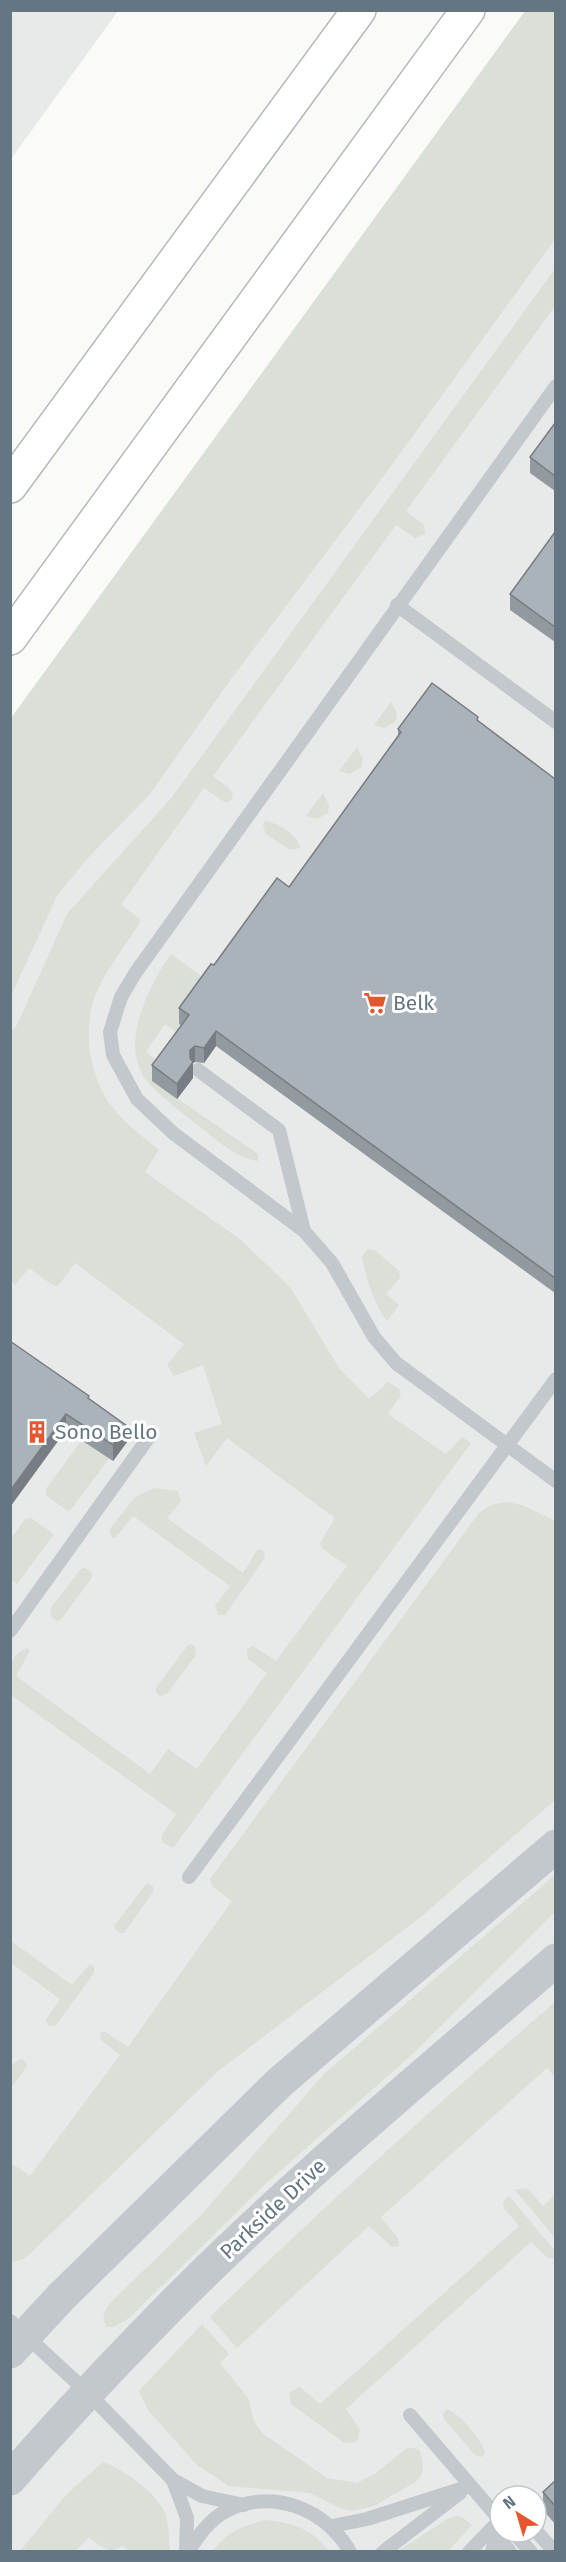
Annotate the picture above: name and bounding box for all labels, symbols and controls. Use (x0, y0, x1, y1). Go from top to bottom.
supermarket icon: Belk (362, 990, 388, 1016)
place label: Belk (393, 990, 434, 1016)
building icon: Sono Bello (24, 1419, 50, 1445)
place label: Sono Bello (55, 1419, 158, 1445)
street label: Parkside Drive (214, 2153, 332, 2265)
north arrow (488, 2484, 548, 2544)
text: N (499, 2492, 519, 2513)

